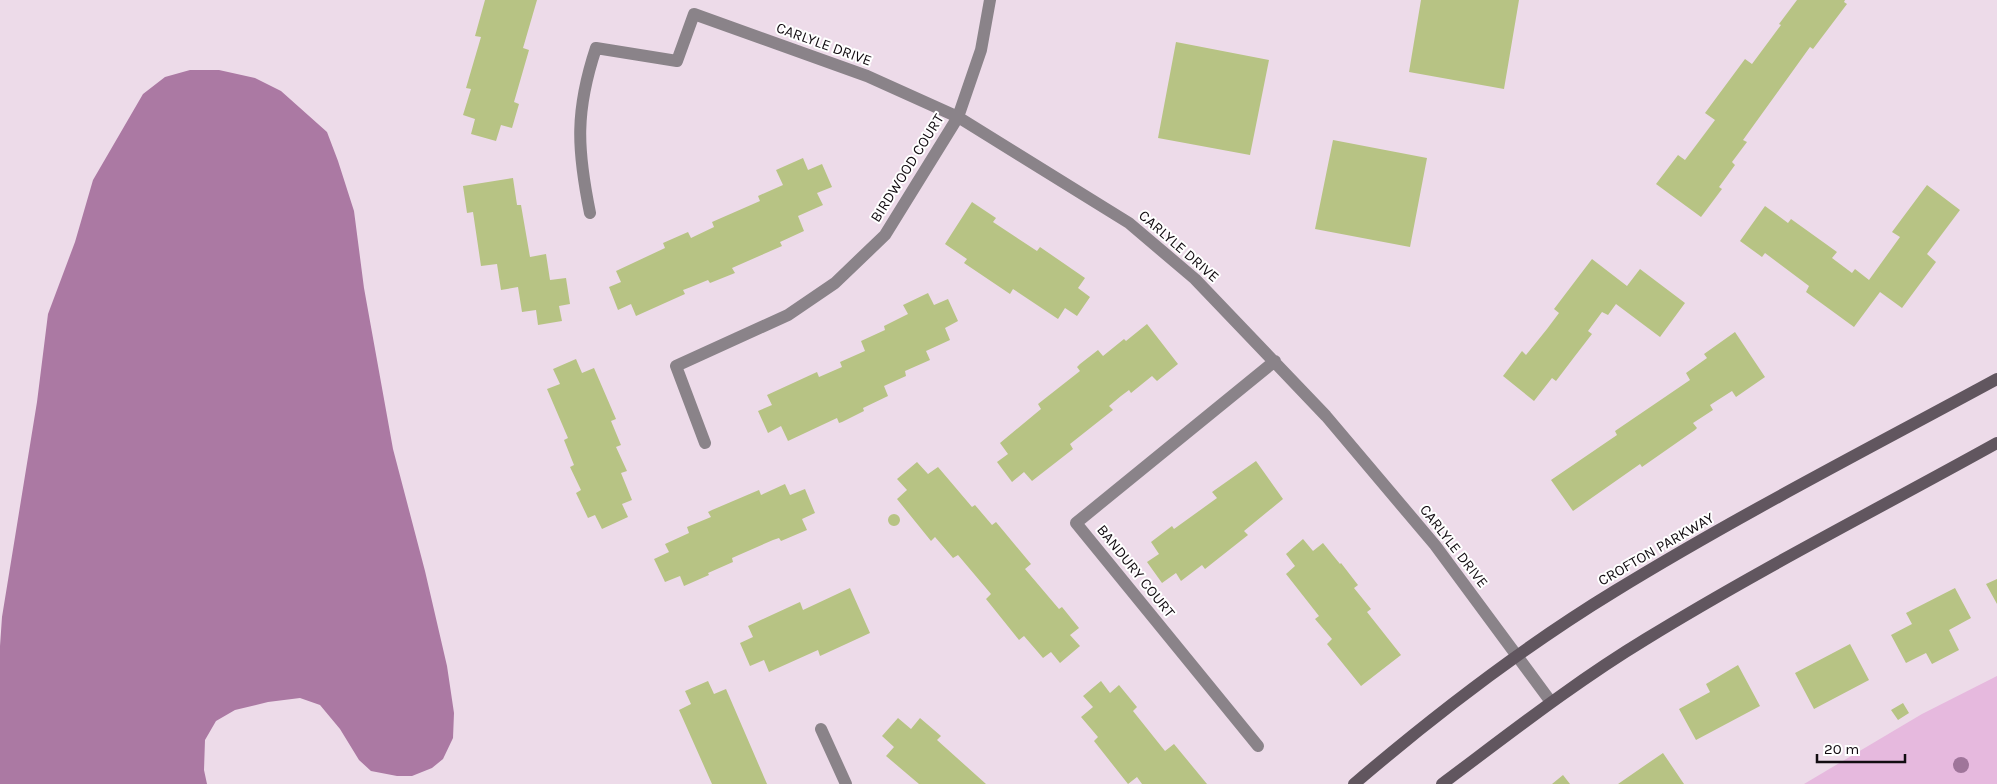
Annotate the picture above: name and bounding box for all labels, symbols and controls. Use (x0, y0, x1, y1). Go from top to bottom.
street label: CARLYLE DRIVE (774, 18, 874, 70)
street label: BIRDWOOD COURT (866, 110, 948, 225)
street label: CARLYLE DRIVE (1135, 206, 1223, 286)
street label: CARLYLE DRIVE (1416, 501, 1492, 591)
street label: CROFTON PARKWAY (1595, 508, 1718, 590)
street label: BANDURY COURT (1093, 521, 1179, 621)
scale bar (1817, 732, 1904, 764)
text: 20 m (1824, 740, 1859, 758)

